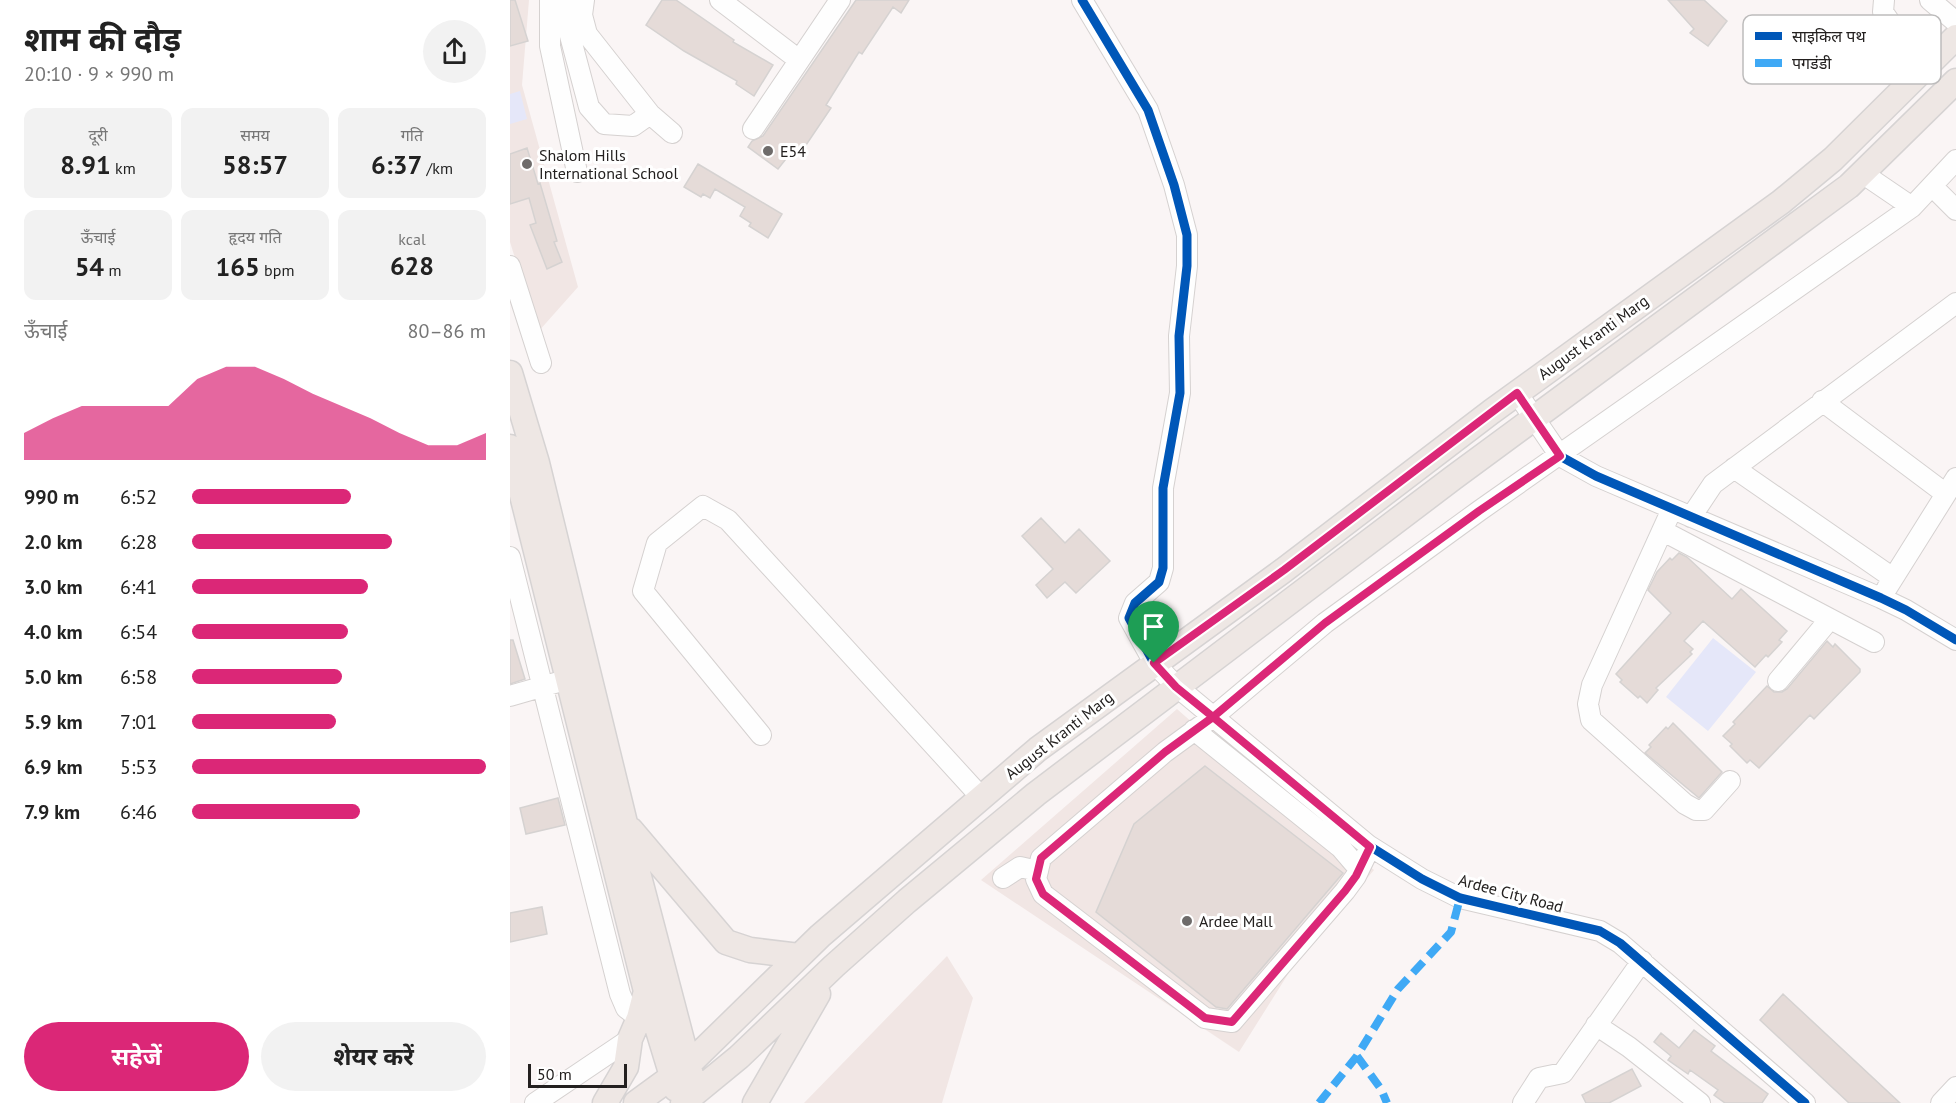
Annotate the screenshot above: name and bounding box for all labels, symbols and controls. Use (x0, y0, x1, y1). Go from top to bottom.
legend (1743, 15, 1941, 84)
text: शाम की दौड़ (24, 17, 181, 60)
button: share (423, 20, 486, 83)
text: साइकिल पथ (1792, 26, 1866, 46)
text: पगडंडी (1792, 53, 1832, 73)
text: 20:10 · 9 × 990 m (24, 61, 174, 87)
text: दूरी (88, 125, 108, 145)
text: समय (240, 125, 270, 145)
text: गति (401, 125, 423, 145)
place label: E54 (780, 141, 806, 161)
marker: E54 (761, 144, 775, 158)
place label: Shalom Hills International School (539, 145, 678, 183)
text: 8.91 (60, 148, 111, 181)
text: 58:57 (222, 148, 288, 181)
text: 6:37 (371, 148, 422, 181)
marker: Shalom Hills International School (520, 157, 534, 171)
text: km (111, 158, 136, 178)
text: /km (422, 158, 453, 178)
text: ऊँचाई (81, 227, 115, 247)
text: हृदय गति (228, 227, 282, 247)
text: kcal (398, 229, 426, 249)
text: 628 (390, 249, 434, 282)
text: 54 (75, 250, 104, 283)
text: 165 (216, 250, 260, 283)
text: m (104, 260, 121, 280)
text: bpm (260, 260, 294, 280)
street label: August Kranti Marg (1534, 290, 1652, 384)
text: ऊँचाई (24, 318, 67, 344)
text: 80–86 m (408, 318, 486, 344)
text: 990 m (24, 484, 79, 510)
text: 6:52 (120, 484, 157, 510)
text: 2.0 km (24, 529, 83, 555)
text: 6:28 (120, 529, 157, 555)
text: 3.0 km (24, 574, 83, 600)
text: 6:41 (120, 574, 157, 600)
pin (1128, 601, 1179, 663)
icon: arrive (1137, 610, 1170, 643)
text: 4.0 km (24, 619, 83, 645)
text: 6:54 (120, 619, 157, 645)
text: 5.0 km (24, 664, 83, 690)
text: 6:58 (120, 664, 157, 690)
street label: August Kranti Marg (1001, 687, 1117, 783)
text: 5.9 km (24, 709, 83, 735)
text: 7:01 (120, 709, 157, 735)
text: 6.9 km (24, 754, 83, 780)
text: 5:53 (120, 754, 157, 780)
text: 7.9 km (24, 799, 80, 825)
text: 6:46 (120, 799, 157, 825)
street label: Ardee City Road (1456, 869, 1566, 917)
place label: Ardee Mall (1199, 911, 1273, 931)
marker: Ardee Mall (1180, 914, 1194, 928)
button: सहेजें (24, 1022, 249, 1091)
button: शेयर करें (261, 1022, 486, 1091)
scale bar (528, 1061, 627, 1088)
text: 50 m (537, 1064, 572, 1084)

